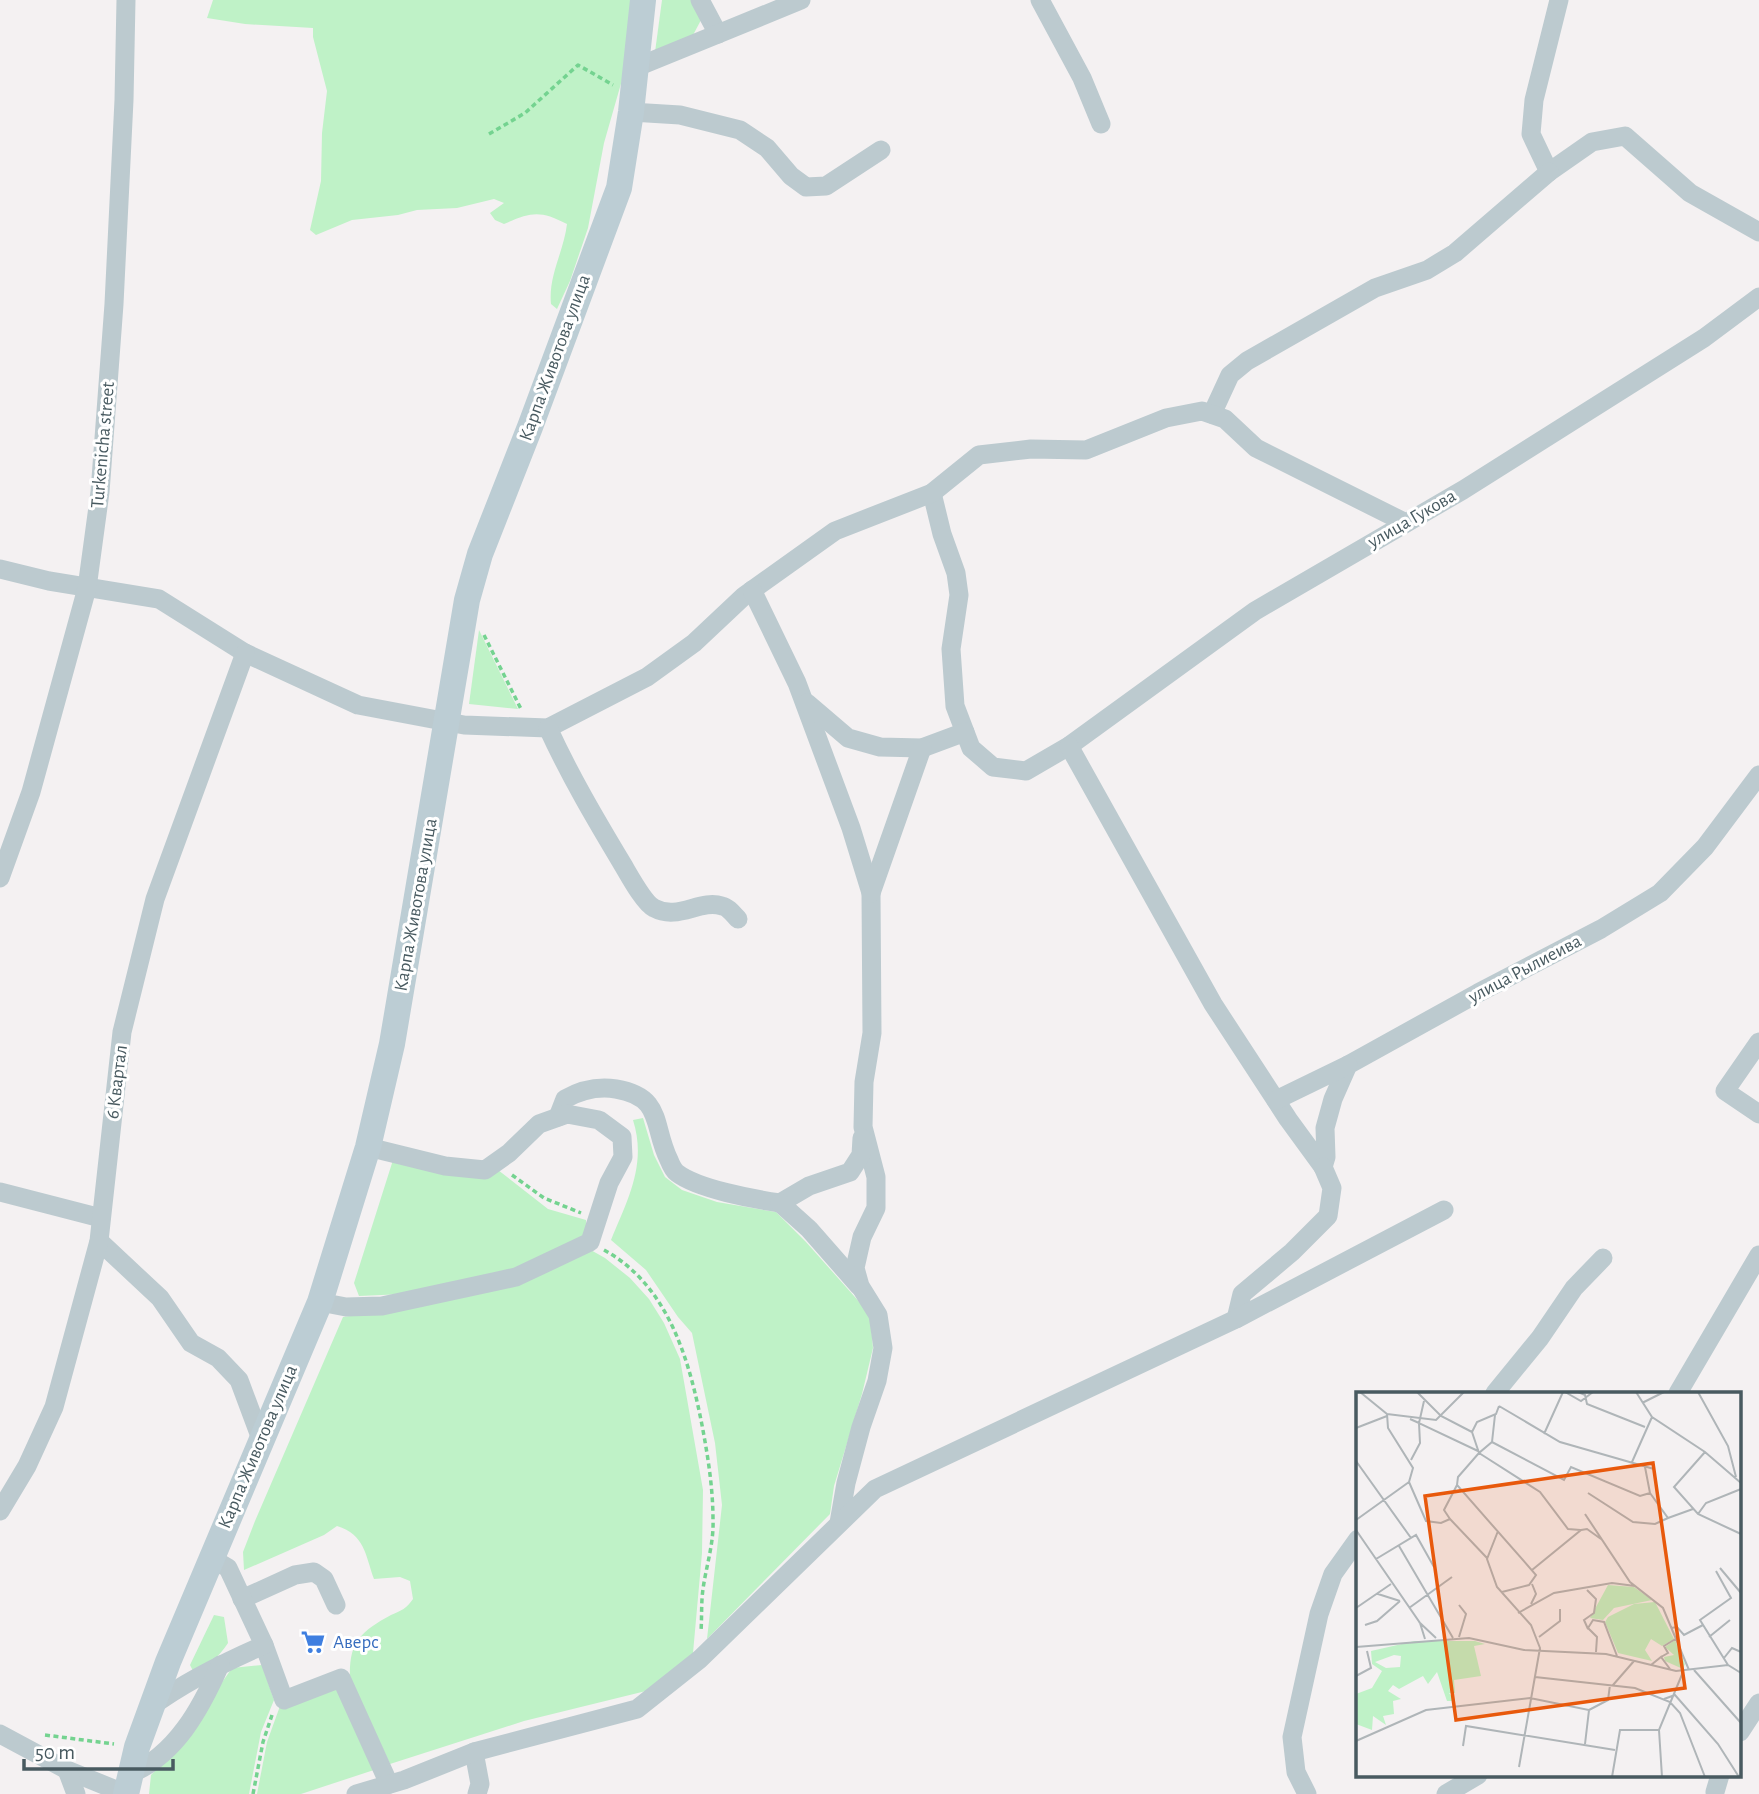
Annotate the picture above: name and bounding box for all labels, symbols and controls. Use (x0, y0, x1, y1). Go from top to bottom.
street label: Карпа Животова улица (516, 272, 594, 444)
street label: Turkenicha street (88, 381, 118, 509)
street label: улица Гукова (1364, 486, 1460, 552)
street label: Карпа Животова улица (391, 817, 441, 993)
street label: улица Рылиеива (1465, 931, 1585, 1007)
street label: 6 Квартал (103, 1044, 131, 1120)
street label: Карпа Животова улица (215, 1362, 301, 1531)
inset map (1356, 1392, 1742, 1776)
supermarket icon: Аверс (299, 1628, 327, 1656)
place label: Аверс (333, 1633, 379, 1652)
scale bar (24, 1728, 173, 1772)
text: 50 m (35, 1742, 75, 1763)

